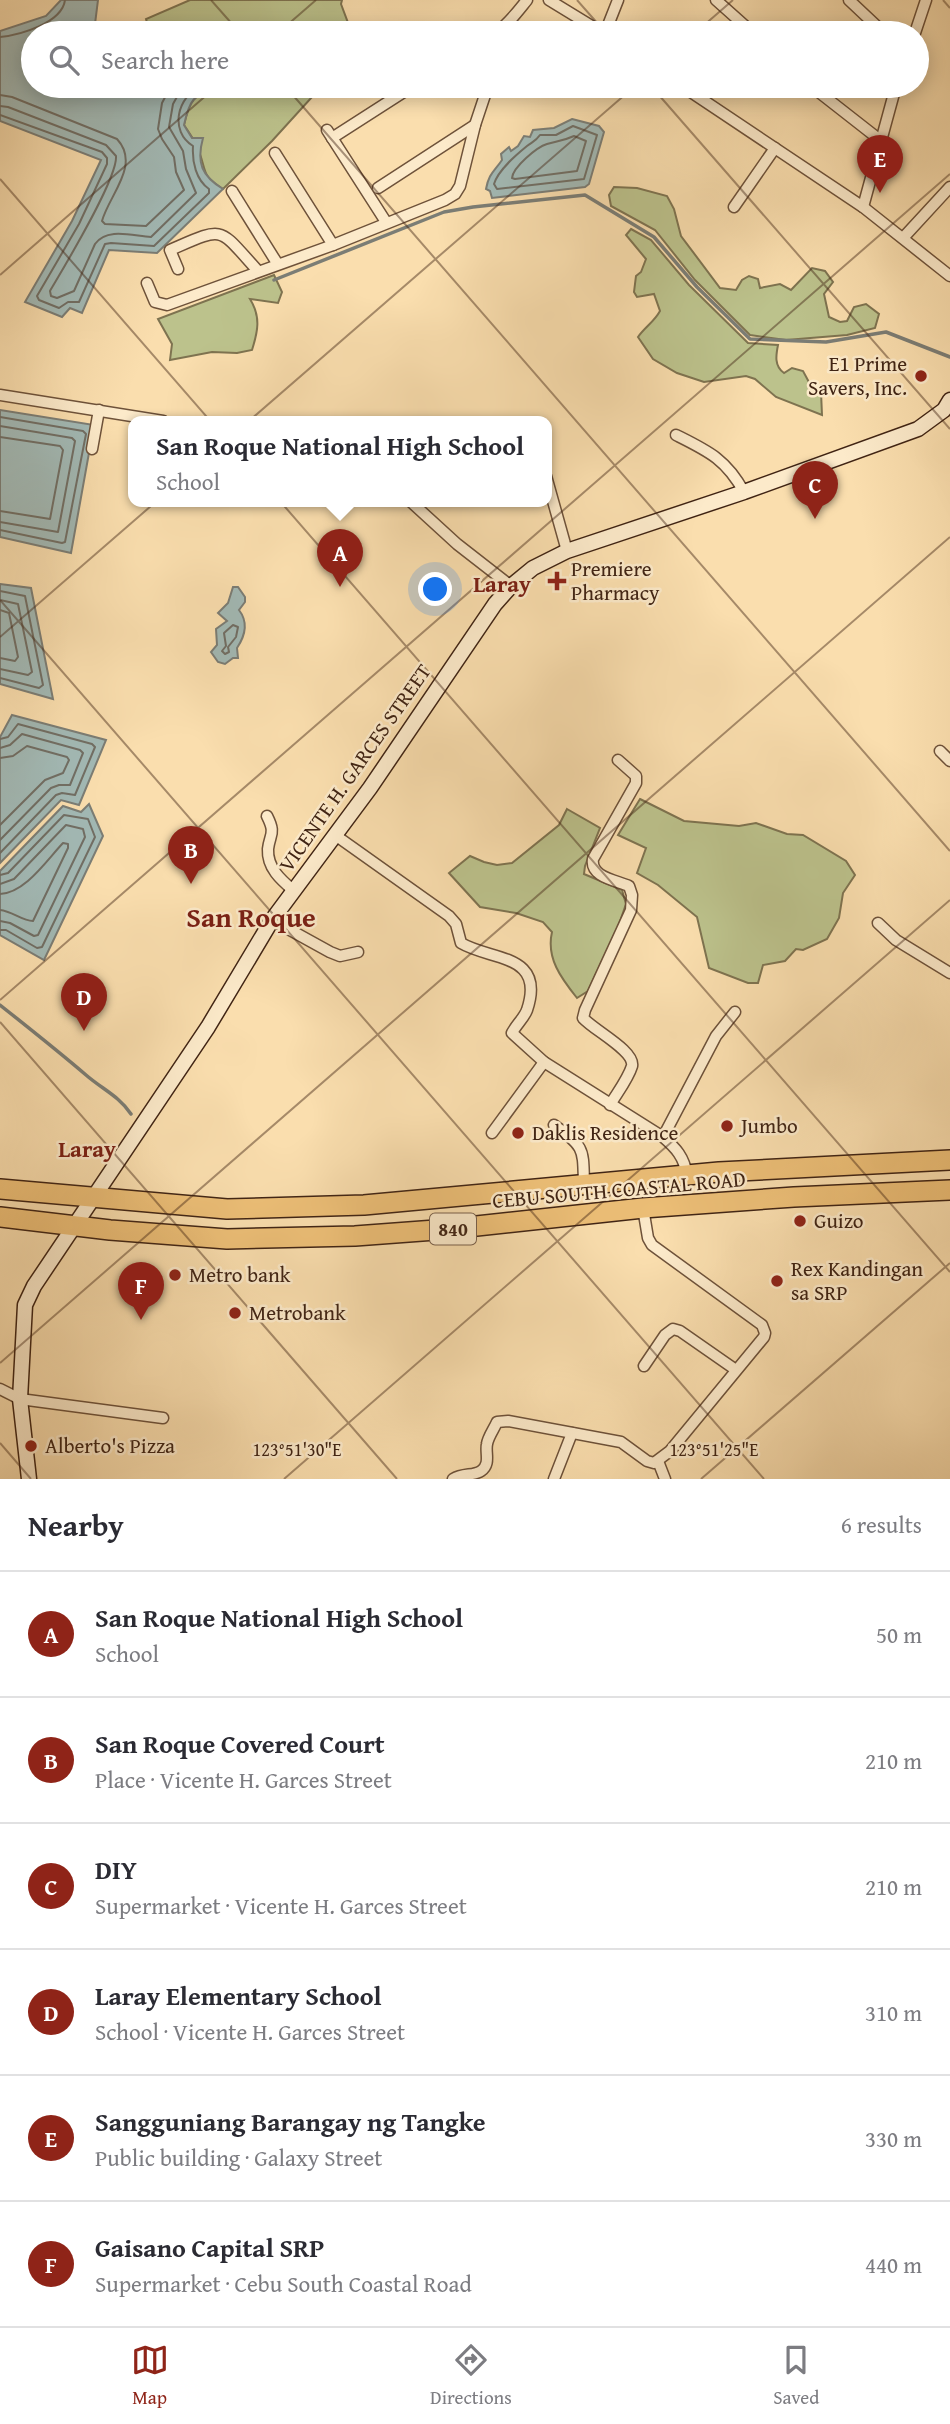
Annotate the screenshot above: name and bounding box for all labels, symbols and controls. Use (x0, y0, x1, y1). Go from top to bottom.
search box (21, 21, 929, 98)
text: Search here (101, 40, 229, 79)
icon: search (45, 41, 83, 79)
pin: E (857, 135, 903, 193)
place label: E1 Prime Savers, Inc. (808, 348, 907, 403)
marker: E1 Prime Savers, Inc. (913, 368, 929, 384)
popup (128, 416, 552, 507)
text: San Roque National High School (156, 426, 524, 465)
pin: C (792, 461, 838, 519)
text: School (156, 465, 220, 498)
pin: A (317, 529, 363, 587)
place label: Premiere Pharmacy (571, 553, 660, 608)
district label: Laray (473, 567, 531, 600)
your location (418, 572, 452, 606)
marker: Premiere Pharmacy (549, 573, 565, 589)
street label: VICENTE H. GARCES STREET (271, 657, 439, 878)
pin: B (168, 826, 214, 884)
district label: San Roque (186, 896, 316, 937)
pin: D (61, 973, 107, 1031)
place label: Jumbo (738, 1110, 798, 1141)
place label: Daklis Residence (532, 1117, 678, 1148)
marker: Jumbo (719, 1118, 735, 1134)
marker: Daklis Residence (510, 1125, 526, 1141)
district label: Laray (58, 1132, 116, 1165)
street label: CEBU SOUTH COASTAL ROAD (491, 1163, 747, 1216)
place label: Guizo (814, 1205, 864, 1236)
marker: Guizo (792, 1213, 808, 1229)
road number: 840 (430, 1214, 476, 1245)
place label: Rex Kandingan sa SRP (791, 1253, 923, 1308)
place label: Metro bank (189, 1259, 291, 1290)
pin: F (118, 1262, 164, 1320)
marker: Metro bank (167, 1267, 183, 1283)
marker: Rex Kandingan sa SRP (769, 1273, 785, 1289)
place label: Metrobank (249, 1297, 346, 1328)
marker: Metrobank (227, 1305, 243, 1321)
place label: Alberto's Pizza (45, 1430, 175, 1461)
text: 123°51'30"E (253, 1436, 341, 1463)
text: 123°51'25"E (670, 1436, 758, 1463)
marker: Alberto's Pizza (23, 1438, 39, 1454)
text: Nearby (28, 1503, 124, 1547)
text: 6 results (841, 1508, 922, 1541)
text: San Roque National High School (95, 1598, 463, 1637)
text: A (44, 1618, 58, 1651)
text: 50 m (876, 1618, 922, 1651)
text: School (95, 1637, 159, 1670)
text: San Roque Covered Court (95, 1724, 385, 1763)
text: B (44, 1744, 58, 1777)
text: 210 m (865, 1744, 922, 1777)
text: Place · Vicente H. Garces Street (95, 1763, 392, 1796)
text: DIY (95, 1850, 137, 1889)
text: C (44, 1870, 58, 1903)
text: 210 m (865, 1870, 922, 1903)
text: Supermarket · Vicente H. Garces Street (95, 1889, 467, 1922)
text: Laray Elementary School (95, 1976, 382, 2015)
text: D (44, 1996, 58, 2029)
text: 310 m (865, 1996, 922, 2029)
text: School · Vicente H. Garces Street (95, 2015, 405, 2048)
text: Sangguniang Barangay ng Tangke (95, 2102, 486, 2141)
text: E (45, 2122, 57, 2155)
text: 330 m (865, 2122, 922, 2155)
text: Public building · Galaxy Street (95, 2141, 382, 2174)
text: Gaisano Capital SRP (95, 2228, 324, 2267)
text: F (45, 2248, 57, 2281)
text: 440 m (865, 2248, 922, 2281)
text: Supermarket · Cebu South Coastal Road (95, 2267, 472, 2300)
tab: Map (131, 2341, 169, 2411)
tab: Directions (430, 2341, 512, 2411)
tab: Saved (773, 2341, 819, 2411)

